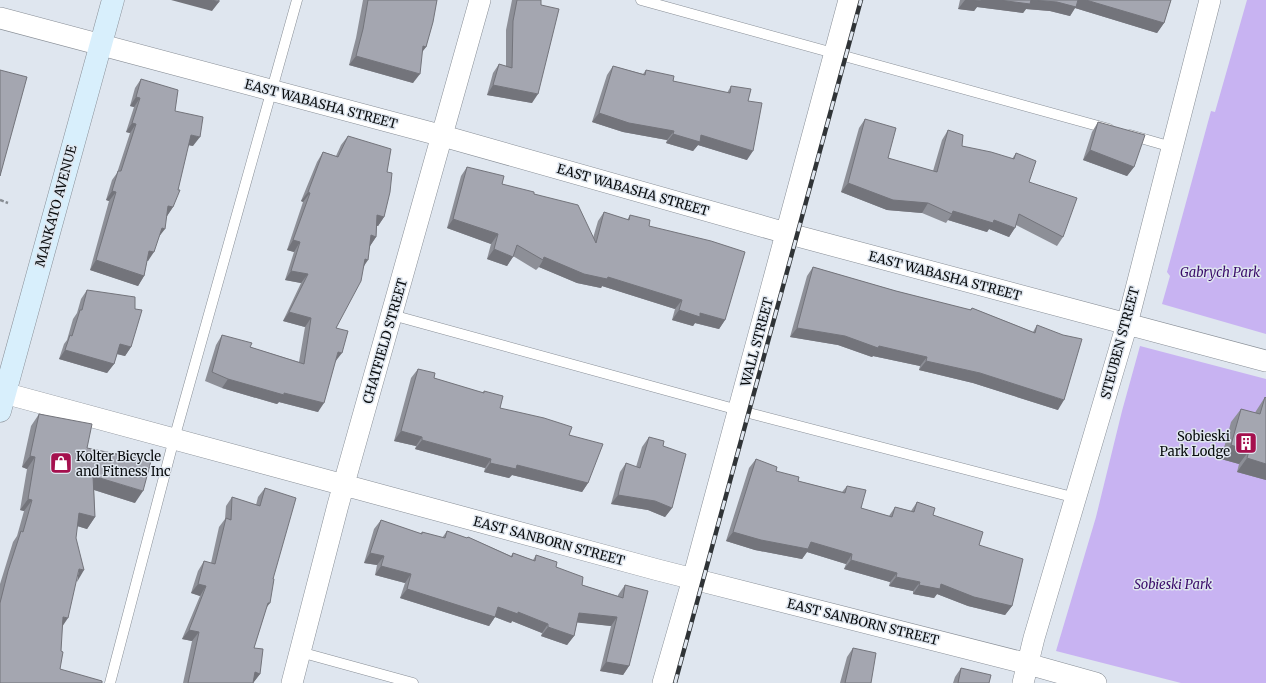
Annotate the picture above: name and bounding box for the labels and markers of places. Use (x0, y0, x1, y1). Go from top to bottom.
place label: Sobieski Park Lodge (1160, 428, 1230, 460)
building icon: Sobieski Park Lodge (1233, 430, 1259, 456)
place label: Kolter Bicycle and Fitness Inc (76, 448, 171, 480)
shop icon: Kolter Bicycle and Fitness Inc (48, 450, 74, 476)

